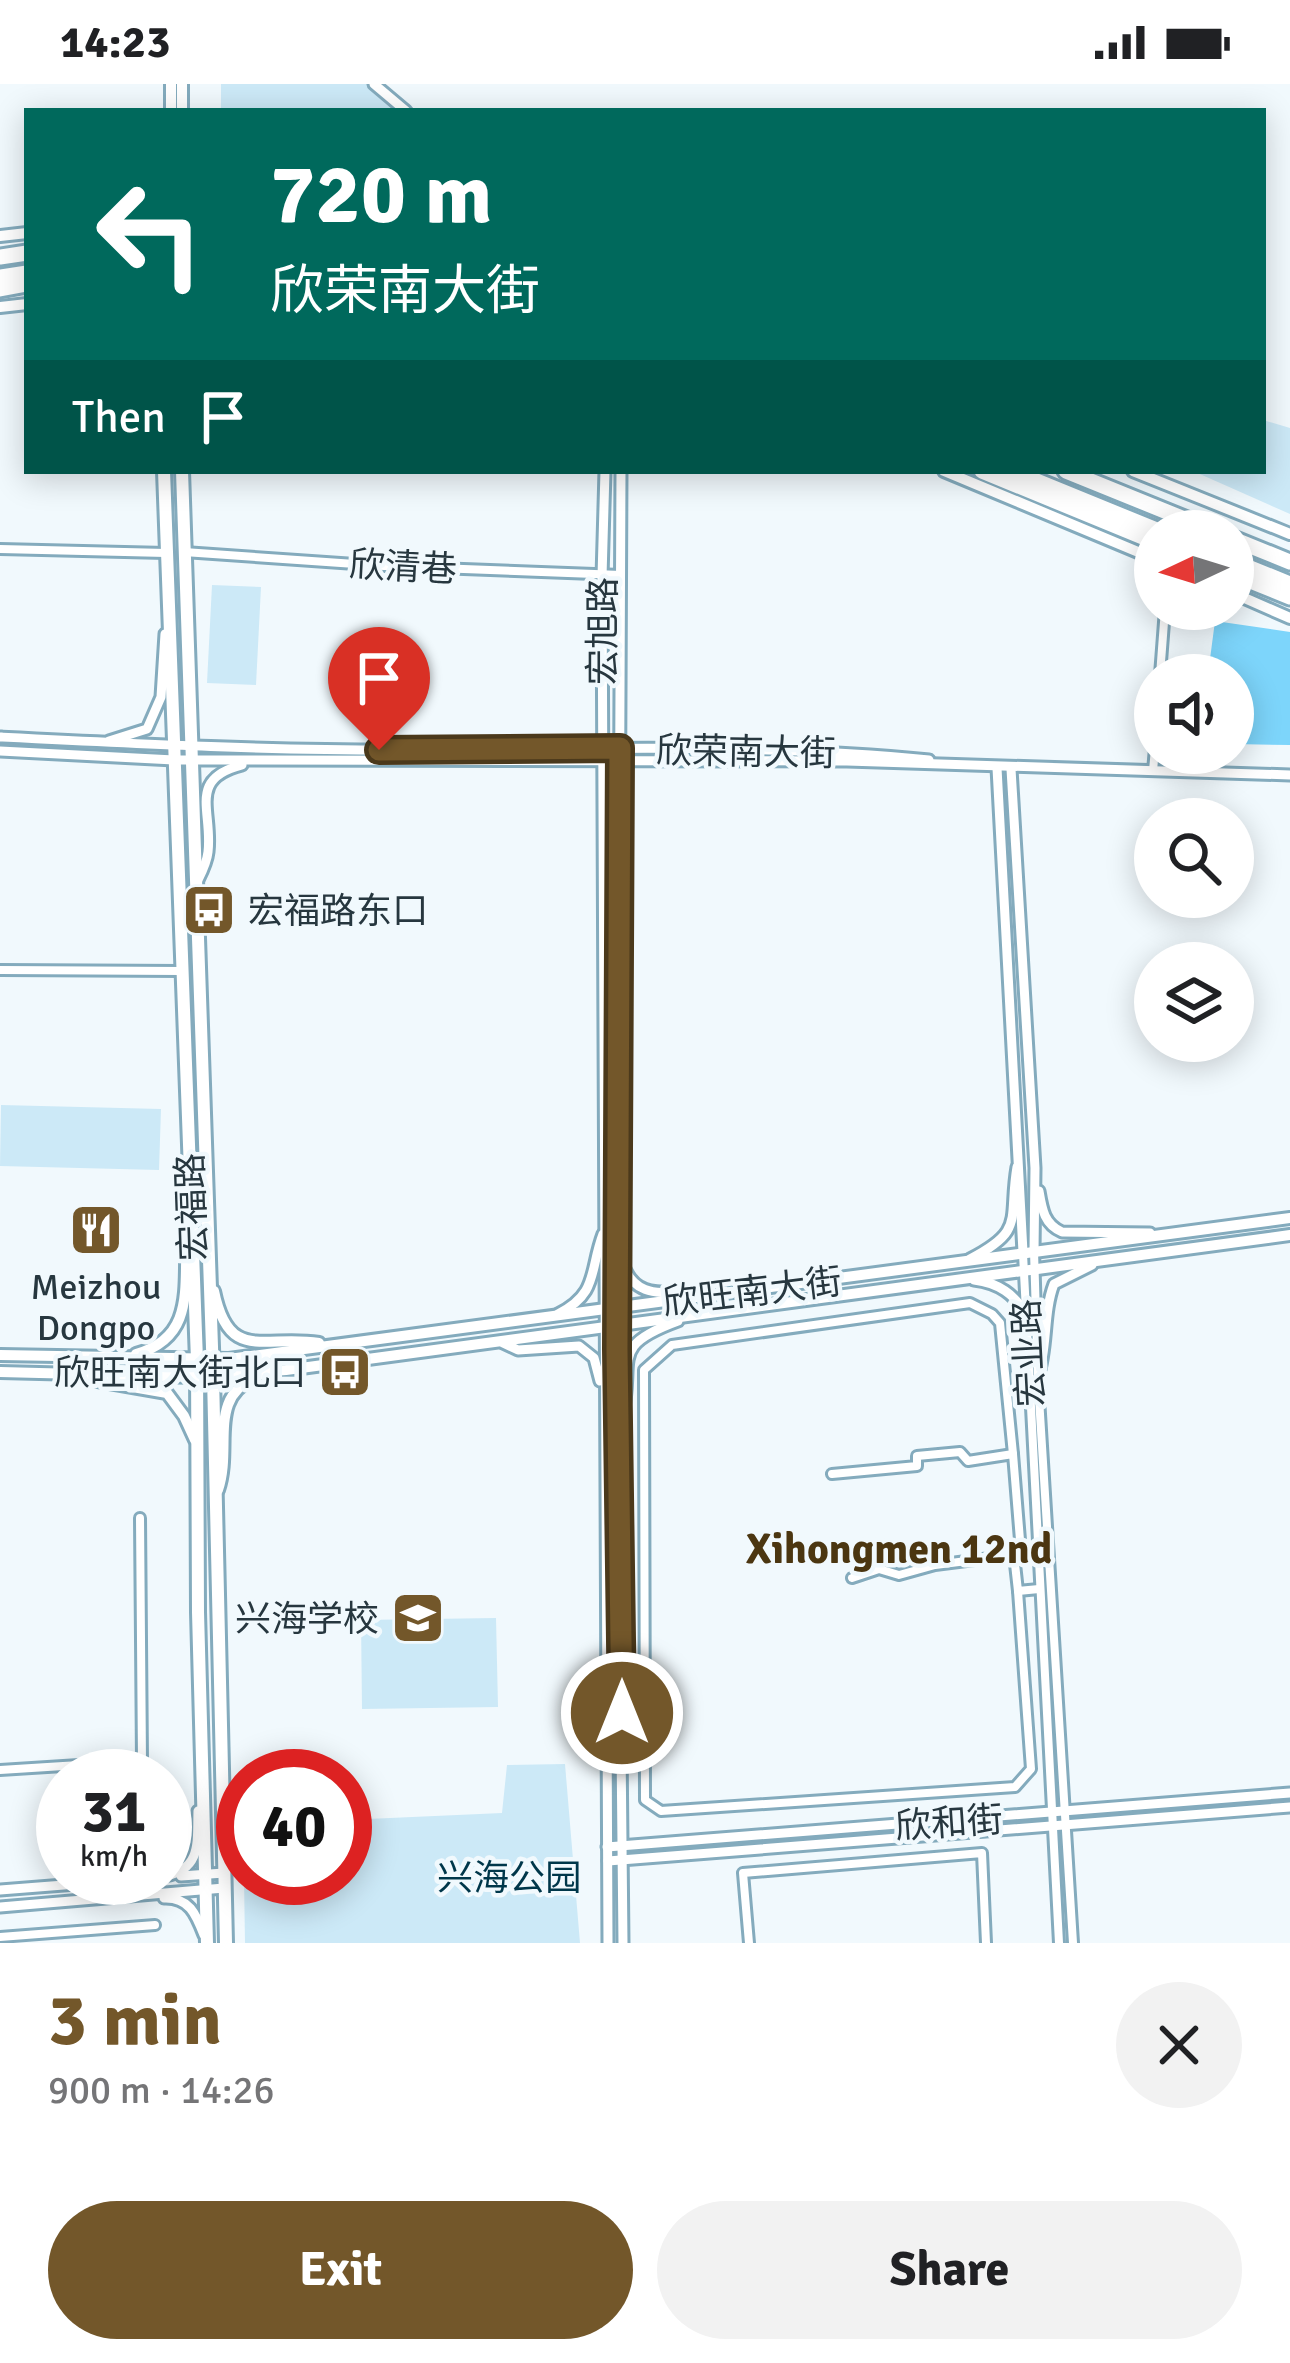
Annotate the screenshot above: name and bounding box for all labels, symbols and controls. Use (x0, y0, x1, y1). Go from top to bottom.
text: 14:23 (60, 15, 170, 70)
text: 720 m (270, 143, 492, 247)
icon: left (72, 156, 228, 312)
text: 欣荣南大街 (270, 258, 540, 325)
icon: arrive (190, 384, 256, 450)
text: Then (72, 390, 166, 445)
north arrow (1134, 510, 1254, 630)
map controls (1134, 510, 1254, 1062)
street label: 欣清巷 (348, 542, 458, 593)
street label: 宏旭路 (581, 577, 626, 685)
pin (328, 627, 430, 750)
icon: arrive (346, 645, 412, 711)
button: sound (1134, 654, 1254, 774)
street label: 欣荣南大街 (656, 728, 836, 777)
button: search (1134, 798, 1254, 918)
bus stop icon: 宏福路东口 (181, 882, 237, 938)
place label: 宏福路东口 (248, 889, 428, 934)
button: layers (1134, 942, 1254, 1062)
street label: 宏福路 (168, 1152, 217, 1262)
restaurant icon: Meizhou Dongpo (68, 1202, 124, 1258)
street label: 欣旺南大街 (660, 1259, 844, 1326)
place label: Meizhou Dongpo (31, 1265, 161, 1351)
street label: 宏业路 (1004, 1298, 1055, 1408)
bus stop icon: 欣旺南大街北口 (317, 1344, 373, 1400)
place label: 欣旺南大街北口 (54, 1351, 306, 1396)
district label: Xihongmen 12nd (746, 1524, 1052, 1575)
school or university icon: 兴海学校 (390, 1590, 446, 1646)
place label: 兴海学校 (235, 1597, 379, 1642)
position arrow (559, 1650, 685, 1776)
speed limit sign: 40 (216, 1749, 372, 1905)
text: 31 (82, 1775, 146, 1849)
street label: 欣和街 (894, 1797, 1005, 1850)
text: km/h (80, 1838, 148, 1875)
park label: 兴海公园 (437, 1856, 581, 1901)
text: 3 min (48, 1976, 222, 2065)
button: close (1116, 1982, 1242, 2108)
text: 900 m · 14:26 (48, 2066, 275, 2114)
button: Exit (48, 2201, 633, 2339)
button: Share (657, 2201, 1242, 2339)

